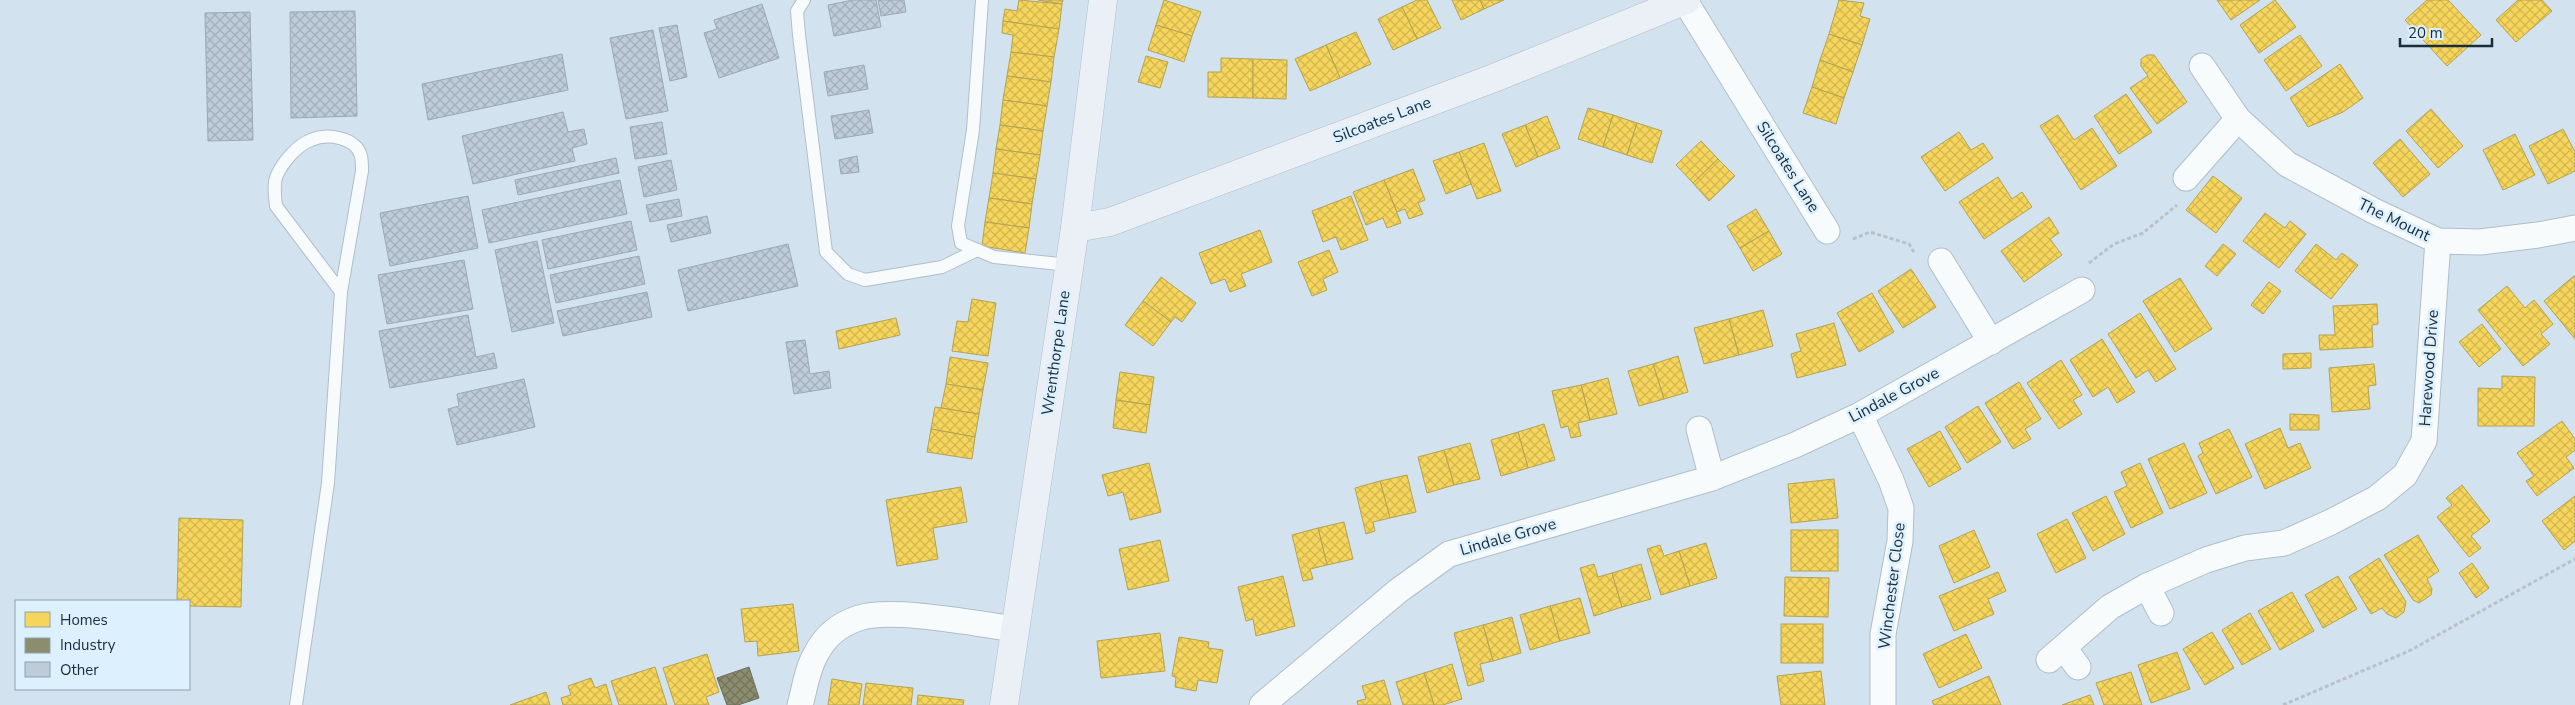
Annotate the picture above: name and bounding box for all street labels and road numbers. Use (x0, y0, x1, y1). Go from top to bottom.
street label: Silcoates Lane (1330, 91, 1434, 149)
street label: Silcoates Lane (1751, 117, 1825, 217)
street label: The Mount (2354, 193, 2434, 247)
street label: Wrenthorpe Lane (1036, 289, 1076, 417)
street label: Harewood Drive (2414, 309, 2444, 427)
street label: Lindale Grove (1845, 362, 1943, 428)
street label: Lindale Grove (1457, 513, 1559, 561)
street label: Winchester Close (1873, 521, 1911, 651)

